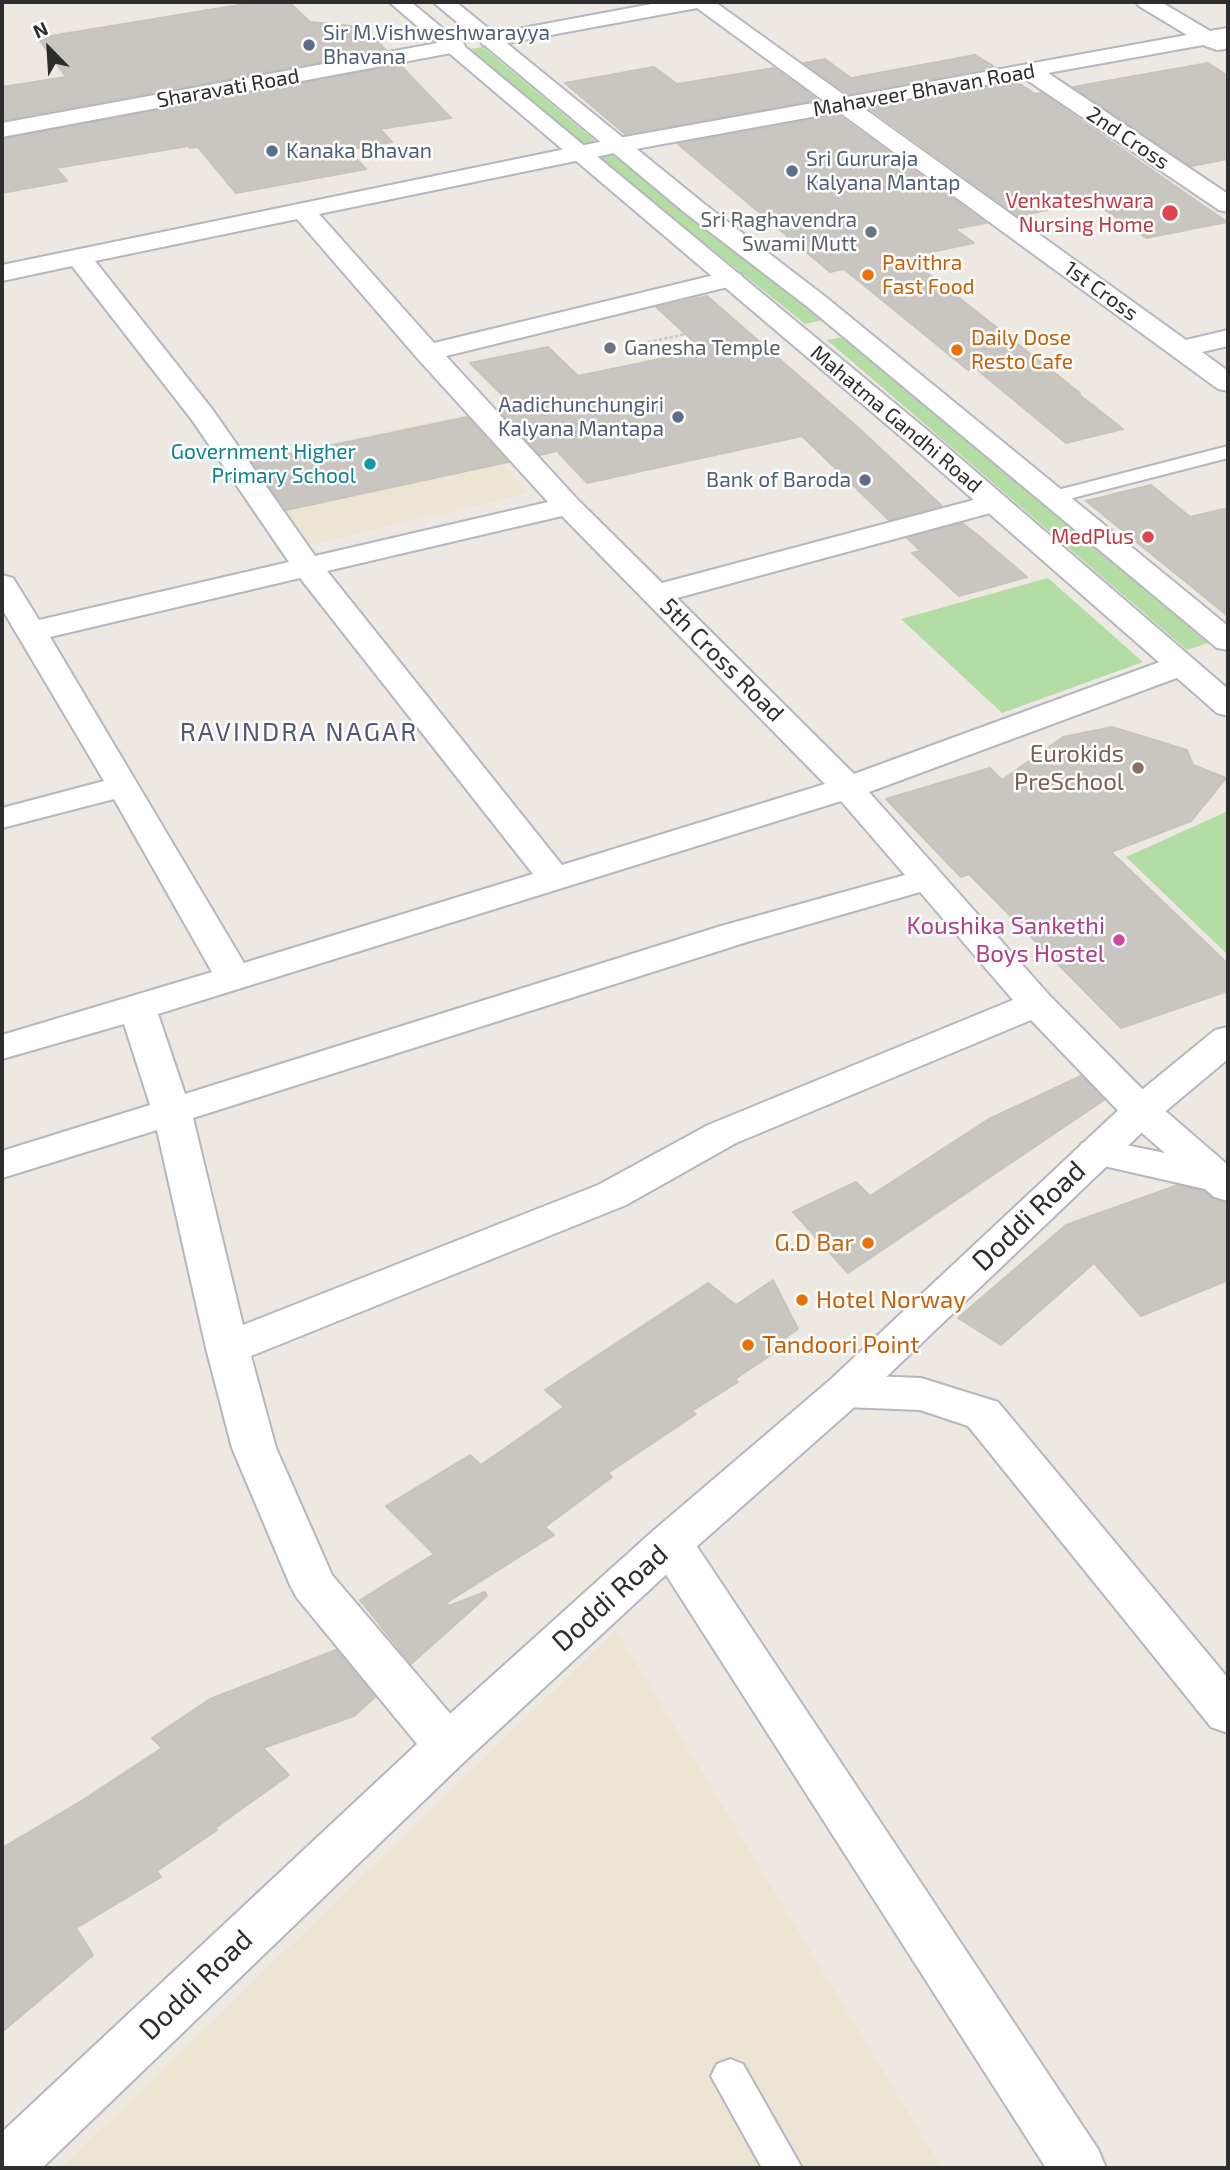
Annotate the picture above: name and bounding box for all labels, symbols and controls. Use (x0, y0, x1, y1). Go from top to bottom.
north arrow (14, 14, 84, 84)
text: N (29, 16, 51, 43)
place label: Sir M.Vishweshwarayya Bhavana (323, 20, 550, 70)
marker: Sir M.Vishweshwarayya Bhavana (301, 37, 317, 53)
street label: Mahaveer Bhavan Road (811, 58, 1037, 122)
street label: Sharavati Road (155, 63, 301, 113)
street label: 2nd Cross (1082, 101, 1174, 175)
place label: Kanaka Bhavan (286, 138, 432, 164)
marker: Kanaka Bhavan (264, 143, 280, 159)
place label: Sri Gururaja Kalyana Mantap (806, 146, 961, 196)
marker: Sri Gururaja Kalyana Mantap (784, 163, 800, 179)
place label: Venkateshwara Nursing Home (1005, 188, 1154, 238)
marker: Venkateshwara Nursing Home (1160, 203, 1180, 223)
place label: Sri Raghavendra Swami Mutt (700, 207, 857, 257)
marker: Sri Raghavendra Swami Mutt (863, 224, 879, 240)
place label: Pavithra Fast Food (882, 250, 975, 300)
street label: 1st Cross (1059, 256, 1143, 326)
marker: Pavithra Fast Food (860, 267, 876, 283)
place label: Daily Dose Resto Cafe (971, 325, 1073, 375)
place label: Ganesha Temple (624, 335, 780, 361)
marker: Ganesha Temple (602, 340, 618, 356)
street label: Mahatma Gandhi Road (805, 340, 987, 498)
marker: Daily Dose Resto Cafe (949, 342, 965, 358)
place label: Aadichunchungiri Kalyana Mantapa (498, 392, 664, 442)
marker: Aadichunchungiri Kalyana Mantapa (670, 409, 686, 425)
place label: Government Higher Primary School (171, 439, 356, 489)
marker: Government Higher Primary School (362, 456, 378, 472)
place label: Bank of Baroda (706, 467, 851, 493)
marker: Bank of Baroda (857, 472, 873, 488)
place label: MedPlus (1051, 524, 1134, 550)
marker: MedPlus (1140, 529, 1156, 545)
street label: 5th Cross Road (654, 592, 790, 728)
district label: RAVINDRA NAGAR (181, 716, 417, 748)
place label: Eurokids PreSchool (1014, 740, 1124, 796)
marker: Eurokids PreSchool (1130, 760, 1146, 776)
place label: Koushika Sankethi Boys Hostel (907, 912, 1105, 968)
marker: Koushika Sankethi Boys Hostel (1111, 932, 1127, 948)
street label: Doddi Road (965, 1154, 1093, 1278)
place label: G.D Bar (774, 1229, 854, 1257)
marker: G.D Bar (860, 1235, 876, 1251)
place label: Hotel Norway (816, 1286, 966, 1314)
marker: Hotel Norway (794, 1292, 810, 1308)
place label: Tandoori Point (762, 1331, 919, 1359)
marker: Tandoori Point (740, 1337, 756, 1353)
street label: Doddi Road (545, 1537, 675, 1659)
street label: Doddi Road (132, 1923, 260, 2047)

